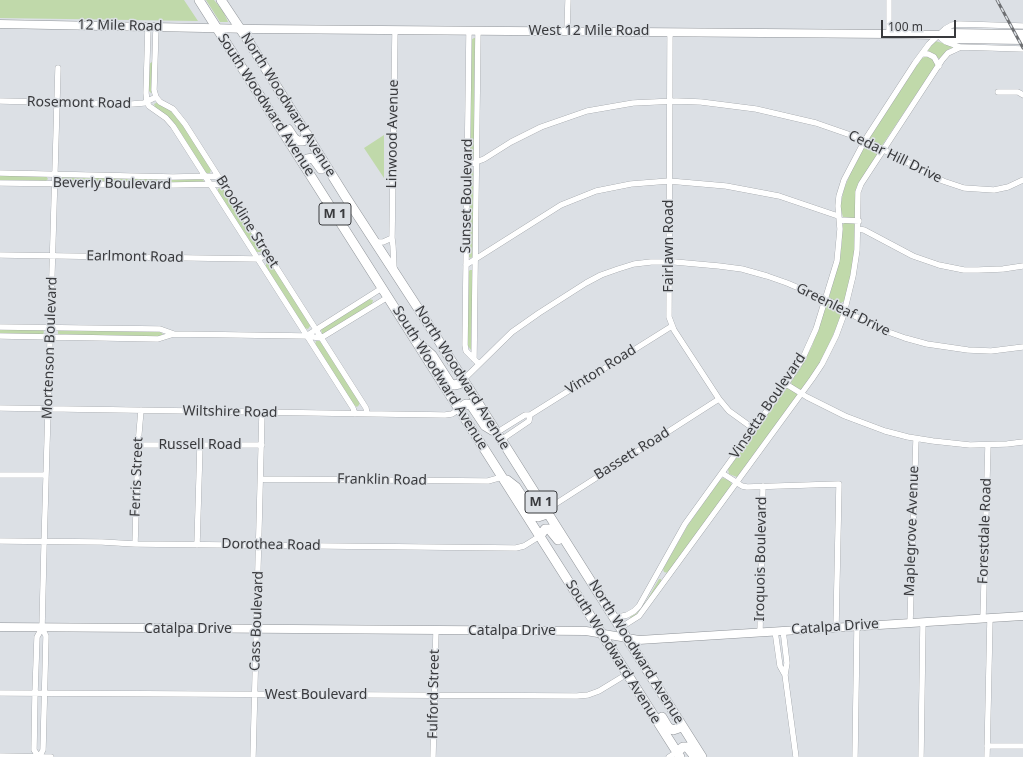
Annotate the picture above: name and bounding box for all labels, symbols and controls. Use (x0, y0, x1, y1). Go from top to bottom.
scale bar (883, 12, 958, 38)
street label: 12 Mile Road (77, 17, 163, 35)
text: 100 m (888, 18, 923, 35)
street label: West 12 Mile Road (529, 23, 649, 39)
street label: North Woodward Avenue (237, 30, 339, 180)
street label: South Woodward Avenue (214, 31, 318, 179)
street label: Linwood Avenue (384, 79, 402, 189)
street label: Rosemont Road (27, 94, 131, 112)
street label: Cedar Hill Drive (845, 127, 945, 187)
street label: Sunset Boulevard (458, 138, 476, 254)
street label: Brookline Street (212, 173, 282, 271)
street label: Beverly Boulevard (53, 175, 171, 193)
street label: Fairlawn Road (661, 200, 677, 292)
road number: M 1 (319, 203, 351, 225)
street label: Earlmont Road (86, 248, 184, 266)
street label: Mortenson Boulevard (39, 276, 61, 420)
street label: Greenleaf Drive (793, 280, 893, 340)
street label: South Woodward Avenue (389, 303, 491, 453)
street label: North Woodward Avenue (411, 303, 513, 453)
street label: Vinton Road (563, 342, 639, 398)
street label: Vinsetta Boulevard (727, 350, 809, 462)
street label: Wiltshire Road (182, 403, 278, 421)
street label: Bassett Road (591, 424, 673, 484)
street label: Ferris Street (127, 437, 147, 517)
street label: Russell Road (158, 437, 242, 453)
street label: Maplegrove Avenue (901, 465, 923, 597)
street label: Franklin Road (337, 471, 427, 489)
street label: Forestdale Road (975, 478, 995, 584)
road number: M 1 (525, 491, 557, 513)
street label: Iroquois Boulevard (752, 496, 770, 622)
street label: Dorothea Road (221, 536, 321, 554)
street label: Cass Boulevard (247, 571, 267, 671)
street label: South Woodward Avenue (562, 577, 664, 727)
street label: North Woodward Avenue (585, 577, 687, 727)
street label: Catalpa Drive (791, 616, 879, 638)
street label: Catalpa Drive (144, 621, 232, 637)
street label: Catalpa Drive (468, 623, 556, 639)
street label: Fulford Street (425, 649, 443, 739)
street label: West Boulevard (265, 687, 367, 703)

